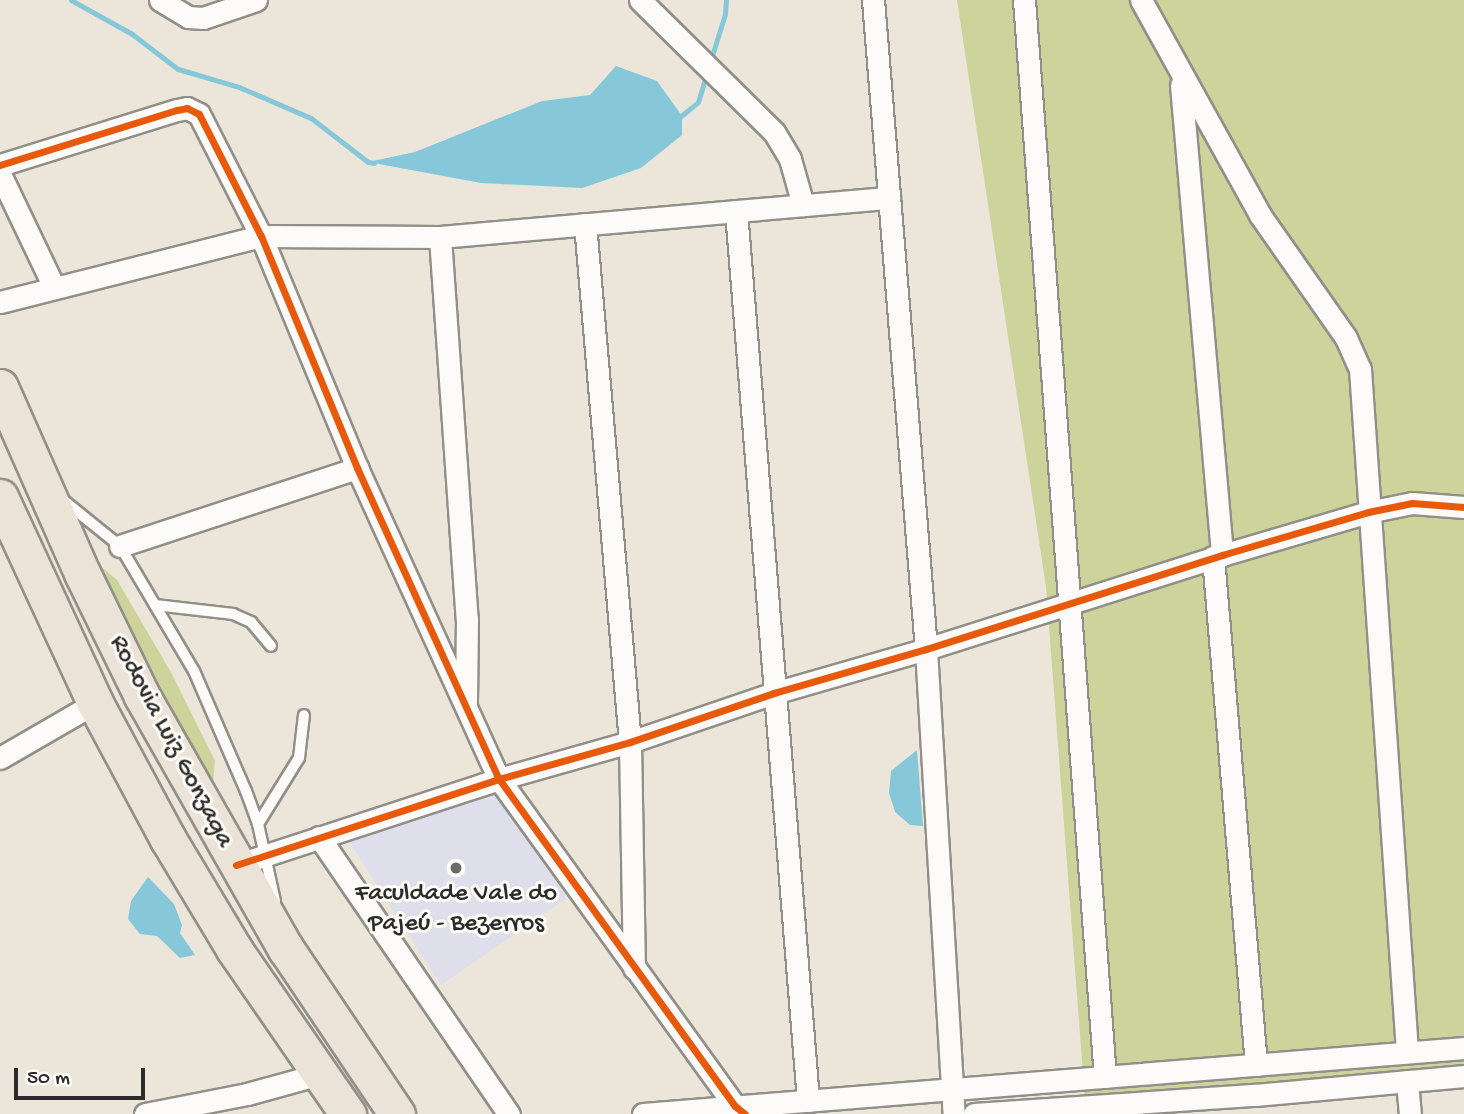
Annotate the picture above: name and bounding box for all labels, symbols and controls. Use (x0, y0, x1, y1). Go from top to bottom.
street label: Rodovia Luiz Gonzaga (101, 631, 239, 853)
marker: Faculdade Vale do Pajeú - Bezerros (448, 860, 464, 876)
place label: Faculdade Vale do Pajeú - Bezerros (355, 879, 557, 940)
scale bar (18, 1054, 149, 1098)
text: 50 m (27, 1067, 70, 1092)

